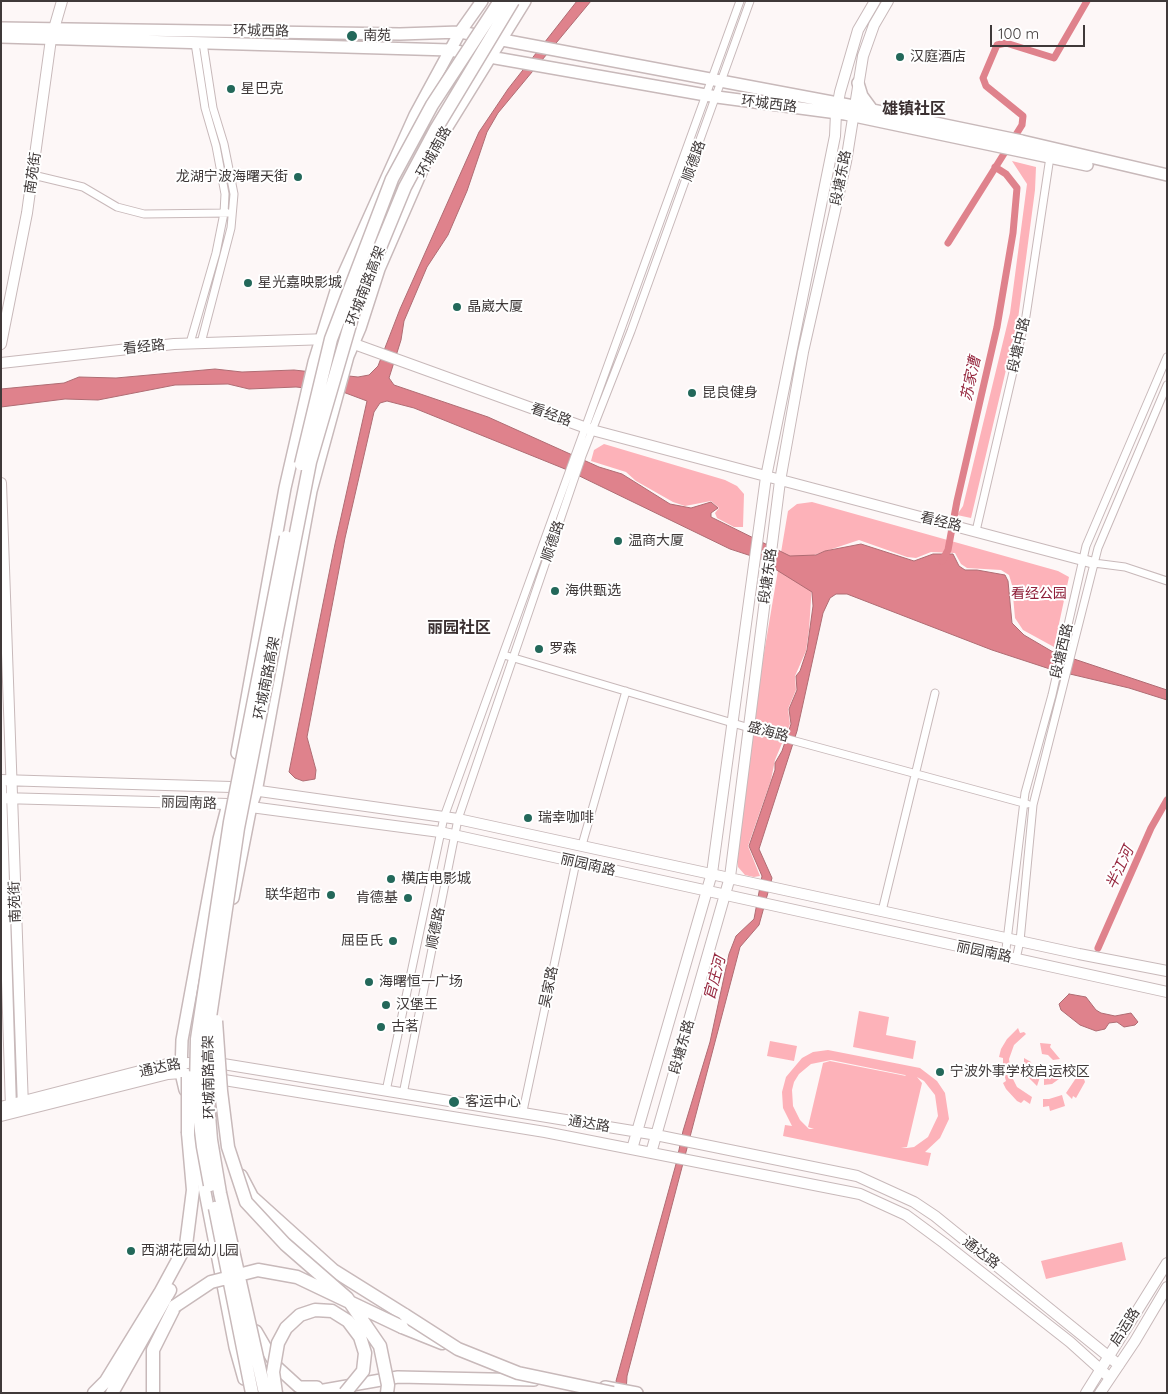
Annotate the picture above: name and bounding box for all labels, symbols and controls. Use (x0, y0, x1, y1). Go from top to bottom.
scale bar (993, 15, 1088, 47)
street label: 环城西路 (233, 22, 289, 40)
text: 100 m (998, 24, 1039, 43)
place label: 南苑 (363, 28, 391, 44)
marker: 南苑 (345, 29, 359, 43)
place label: 汉庭酒店 (910, 49, 966, 65)
marker: 汉庭酒店 (894, 51, 906, 63)
place label: 星巴克 (241, 81, 283, 97)
marker: 星巴克 (225, 83, 237, 95)
street label: 环城西路 (740, 92, 798, 116)
district label: 雄镇社区 (882, 99, 946, 119)
street label: 环城南路 (413, 123, 455, 181)
street label: 顺德路 (679, 138, 709, 184)
street label: 段塘东路 (827, 149, 855, 207)
street label: 南苑街 (22, 151, 44, 195)
place label: 龙湖宁波海曙天街 (176, 169, 288, 185)
marker: 龙湖宁波海曙天街 (292, 171, 304, 183)
street label: 环城南路高架 (343, 244, 389, 328)
place label: 星光嘉映影城 (258, 275, 342, 291)
marker: 星光嘉映影城 (242, 277, 254, 289)
place label: 晶崴大厦 (467, 299, 523, 315)
marker: 晶崴大厦 (451, 301, 463, 313)
street label: 段塘中路 (1005, 316, 1033, 374)
street label: 看经路 (122, 336, 166, 358)
water label: 苏家漕 (958, 355, 984, 403)
place label: 昆良健身 (702, 385, 758, 401)
marker: 昆良健身 (686, 387, 698, 399)
street label: 看经路 (528, 400, 574, 430)
street label: 看经路 (919, 509, 963, 535)
street label: 顺德路 (538, 518, 568, 564)
place label: 温商大厦 (628, 533, 684, 549)
marker: 温商大厦 (612, 535, 624, 547)
street label: 段塘东路 (756, 547, 780, 605)
place label: 海供甄选 (565, 583, 621, 599)
marker: 海供甄选 (549, 585, 561, 597)
park label: 看经公园 (1011, 586, 1067, 602)
district label: 丽园社区 (427, 618, 491, 638)
street label: 段塘西路 (1048, 622, 1076, 680)
street label: 环城南路高架 (251, 635, 283, 721)
place label: 罗森 (549, 641, 577, 657)
marker: 罗森 (533, 643, 545, 655)
street label: 盛海路 (746, 718, 790, 746)
street label: 丽园南路 (161, 794, 217, 812)
place label: 瑞幸咖啡 (538, 810, 594, 826)
marker: 瑞幸咖啡 (522, 812, 534, 824)
water label: 半江河 (1102, 844, 1138, 892)
street label: 丽园南路 (559, 851, 617, 879)
place label: 横店电影城 (401, 871, 471, 887)
marker: 横店电影城 (385, 873, 397, 885)
street label: 南苑街 (6, 881, 24, 923)
place label: 联华超市 (265, 887, 321, 903)
marker: 联华超市 (325, 889, 337, 901)
place label: 肯德基 (356, 890, 398, 906)
marker: 肯德基 (402, 892, 414, 904)
street label: 顺德路 (424, 906, 448, 950)
place label: 屈臣氏 (341, 933, 383, 949)
marker: 屈臣氏 (387, 935, 399, 947)
street label: 丽园南路 (955, 938, 1013, 966)
water label: 官庄河 (700, 954, 730, 1002)
street label: 吴家路 (536, 965, 562, 1009)
place label: 海曙恒一广场 (379, 974, 463, 990)
marker: 海曙恒一广场 (363, 976, 375, 988)
place label: 汉堡王 (396, 997, 438, 1013)
marker: 汉堡王 (380, 999, 392, 1011)
street label: 段塘东路 (666, 1018, 698, 1076)
place label: 古茗 (391, 1019, 419, 1035)
marker: 古茗 (375, 1021, 387, 1033)
street label: 环城南路高架 (200, 1035, 218, 1119)
street label: 通达路 (138, 1055, 182, 1081)
place label: 宁波外事学校启运校区 (950, 1064, 1090, 1080)
marker: 宁波外事学校启运校区 (934, 1066, 946, 1078)
place label: 客运中心 (465, 1094, 521, 1110)
marker: 客运中心 (447, 1095, 461, 1109)
street label: 通达路 (567, 1112, 611, 1136)
street label: 通达路 (959, 1233, 1003, 1273)
place label: 西湖花园幼儿园 (141, 1243, 239, 1259)
marker: 西湖花园幼儿园 (125, 1245, 137, 1257)
street label: 启运路 (1107, 1305, 1143, 1349)

